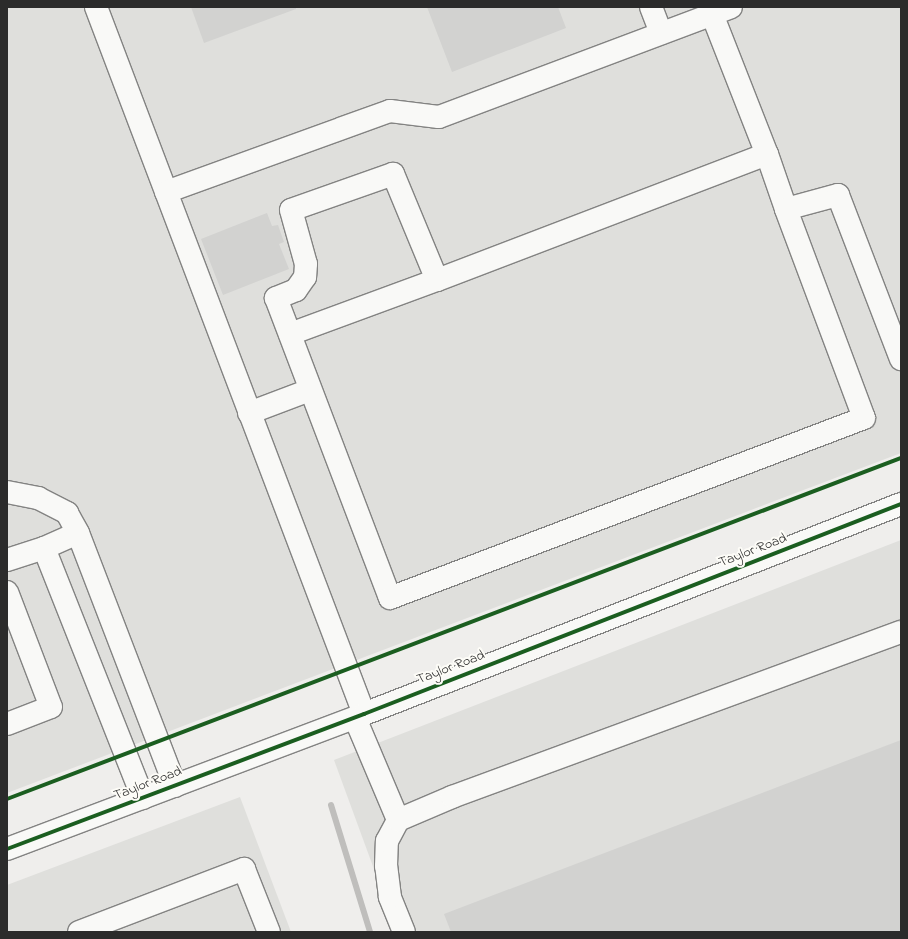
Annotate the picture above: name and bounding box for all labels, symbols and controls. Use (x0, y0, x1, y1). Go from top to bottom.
street label: Taylor Road (717, 530, 789, 572)
street label: Taylor Road (415, 647, 487, 689)
street label: Taylor Road (112, 763, 184, 805)

